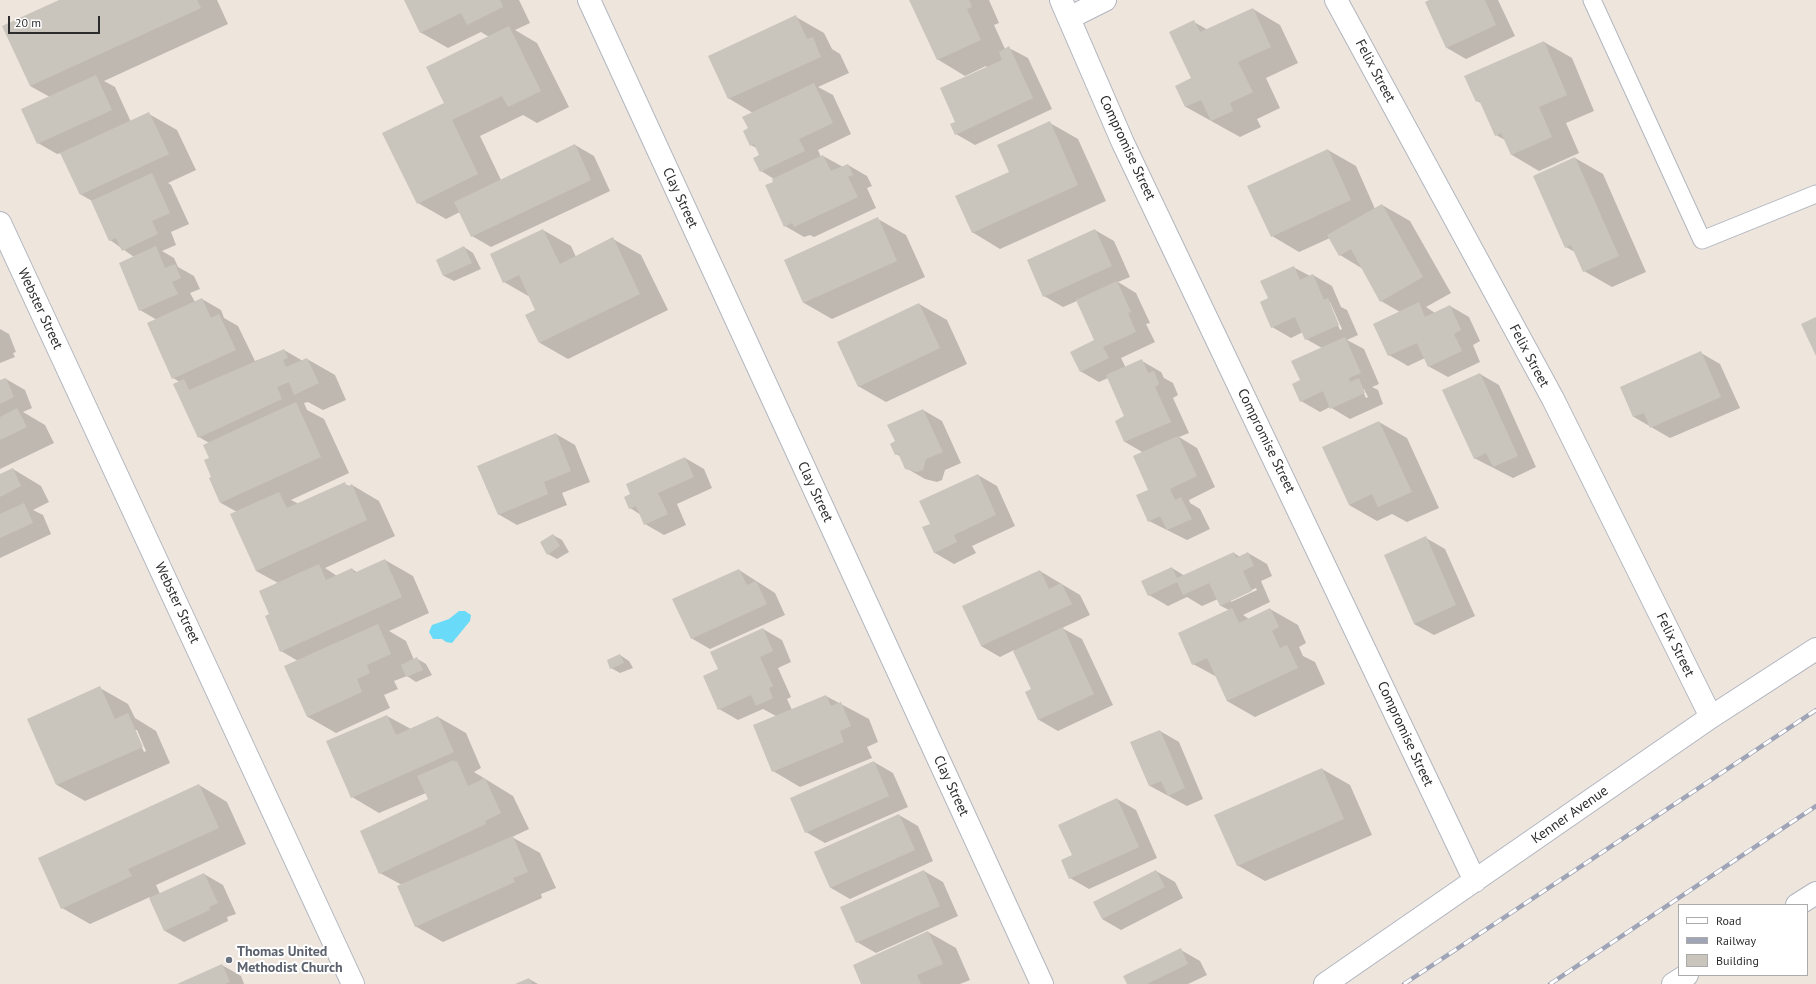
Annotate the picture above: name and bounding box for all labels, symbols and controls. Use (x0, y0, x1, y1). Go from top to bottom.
scale bar (10, 8, 102, 34)
text: 20 m (15, 15, 41, 30)
street label: Felix Street (1351, 37, 1399, 105)
street label: Compromise Street (1095, 93, 1159, 203)
street label: Clay Street (659, 165, 701, 231)
street label: Webster Street (14, 266, 66, 352)
street label: Felix Street (1505, 322, 1553, 390)
street label: Compromise Street (1233, 386, 1299, 496)
street label: Clay Street (794, 459, 836, 525)
street label: Webster Street (151, 560, 203, 646)
street label: Felix Street (1652, 610, 1698, 680)
street label: Compromise Street (1373, 679, 1437, 789)
street label: Clay Street (930, 753, 972, 819)
street label: Kenner Avenue (1528, 782, 1612, 848)
legend (1678, 904, 1808, 976)
text: Road (1716, 913, 1741, 928)
text: Railway (1716, 933, 1756, 948)
place label: Thomas United Methodist Church (237, 944, 343, 976)
text: Building (1716, 953, 1759, 968)
marker: Thomas United Methodist Church (224, 955, 234, 965)

